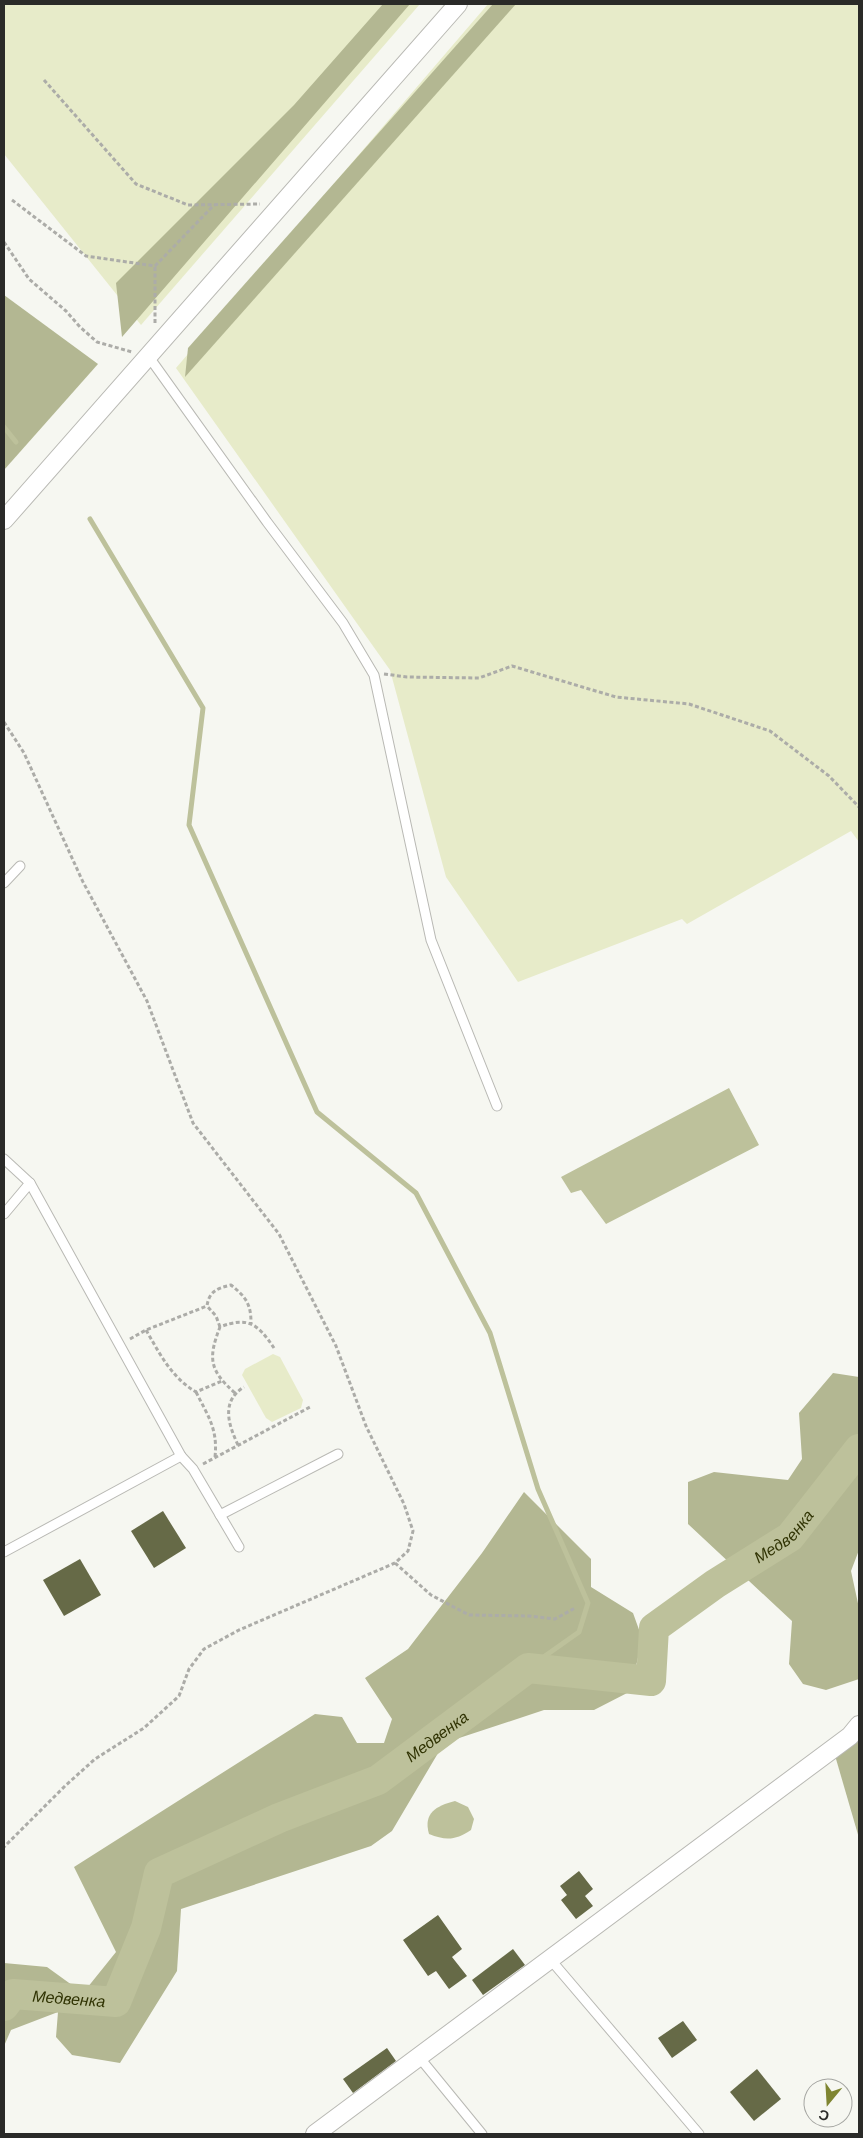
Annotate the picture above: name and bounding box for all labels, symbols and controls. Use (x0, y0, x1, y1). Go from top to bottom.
water label: Медвенка (750, 1505, 819, 1568)
water label: Медвенка (401, 1706, 473, 1767)
water label: Медвенка (32, 1986, 106, 2012)
north arrow (803, 2078, 853, 2128)
text: С (816, 2105, 832, 2125)

